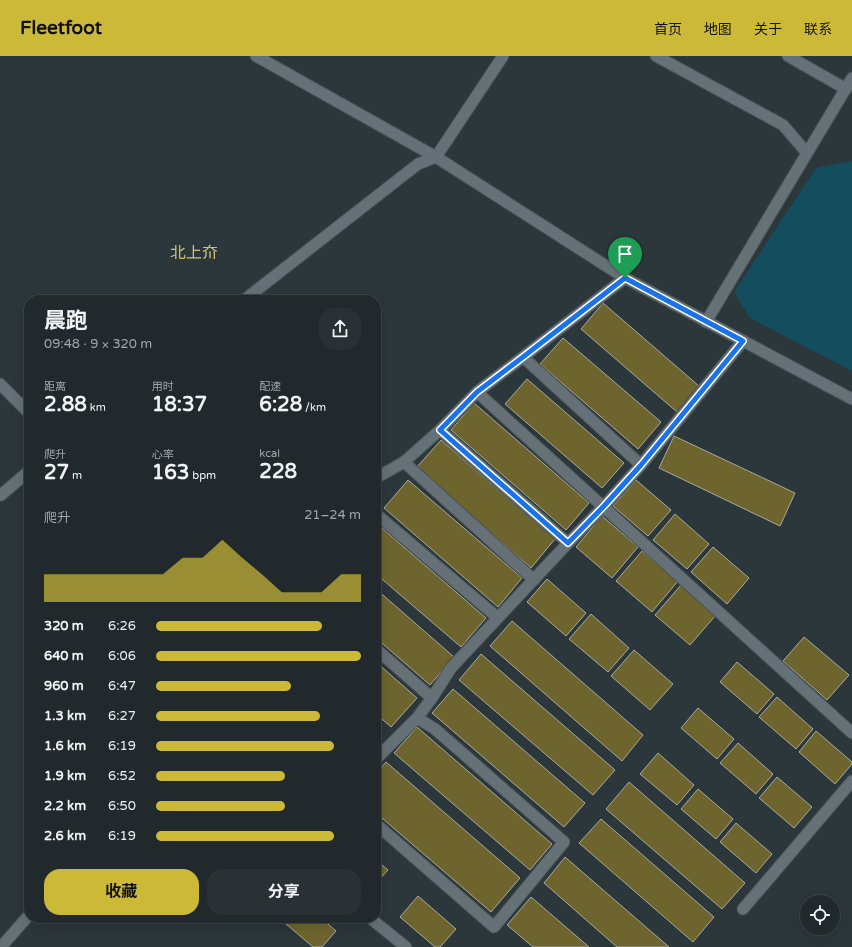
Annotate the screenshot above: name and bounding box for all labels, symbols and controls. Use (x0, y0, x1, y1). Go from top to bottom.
text: Fleetfoot (20, 17, 102, 39)
text: 首页 (654, 21, 682, 38)
text: 地图 (704, 21, 732, 38)
text: 关于 (754, 21, 782, 38)
text: 联系 (804, 21, 832, 38)
pin (608, 237, 642, 278)
district label: 北上夼 (170, 243, 218, 263)
icon: arrive (614, 243, 636, 265)
text: 晨跑 (44, 308, 88, 334)
button: share (319, 308, 361, 350)
text: 09:48 · 9 × 320 m (44, 336, 152, 352)
text: 距离 (44, 380, 66, 393)
text: 用时 (152, 380, 174, 393)
text: 配速 (259, 380, 281, 393)
text: 2.88 (44, 393, 87, 417)
text: 18:37 (152, 393, 207, 417)
text: 6:28 (259, 393, 302, 417)
text: km (87, 401, 106, 414)
text: /km (302, 401, 326, 414)
text: kcal (259, 447, 280, 460)
text: 爬升 (44, 448, 66, 461)
text: 心率 (152, 448, 174, 461)
text: 228 (259, 460, 297, 484)
text: 27 (44, 461, 69, 485)
text: 163 (152, 461, 189, 485)
text: m (69, 469, 82, 482)
text: bpm (189, 469, 216, 482)
text: 21–24 m (304, 507, 361, 523)
text: 爬升 (44, 510, 70, 526)
text: 320 m (44, 618, 84, 634)
text: 6:26 (108, 618, 136, 634)
text: 640 m (44, 648, 84, 664)
text: 6:06 (108, 648, 136, 664)
text: 960 m (44, 678, 84, 694)
text: 6:47 (108, 678, 136, 694)
text: 1.3 km (44, 708, 86, 724)
text: 6:27 (108, 708, 136, 724)
text: 1.6 km (44, 738, 86, 754)
text: 6:19 (108, 738, 136, 754)
text: 1.9 km (44, 768, 86, 784)
text: 6:52 (108, 768, 136, 784)
text: 2.2 km (44, 798, 86, 814)
text: 6:50 (108, 798, 136, 814)
text: 2.6 km (44, 828, 86, 844)
text: 6:19 (108, 828, 136, 844)
button: 收藏 (44, 869, 199, 915)
button: 分享 (207, 869, 361, 915)
map controls (800, 895, 840, 935)
button: locate (800, 895, 840, 935)

